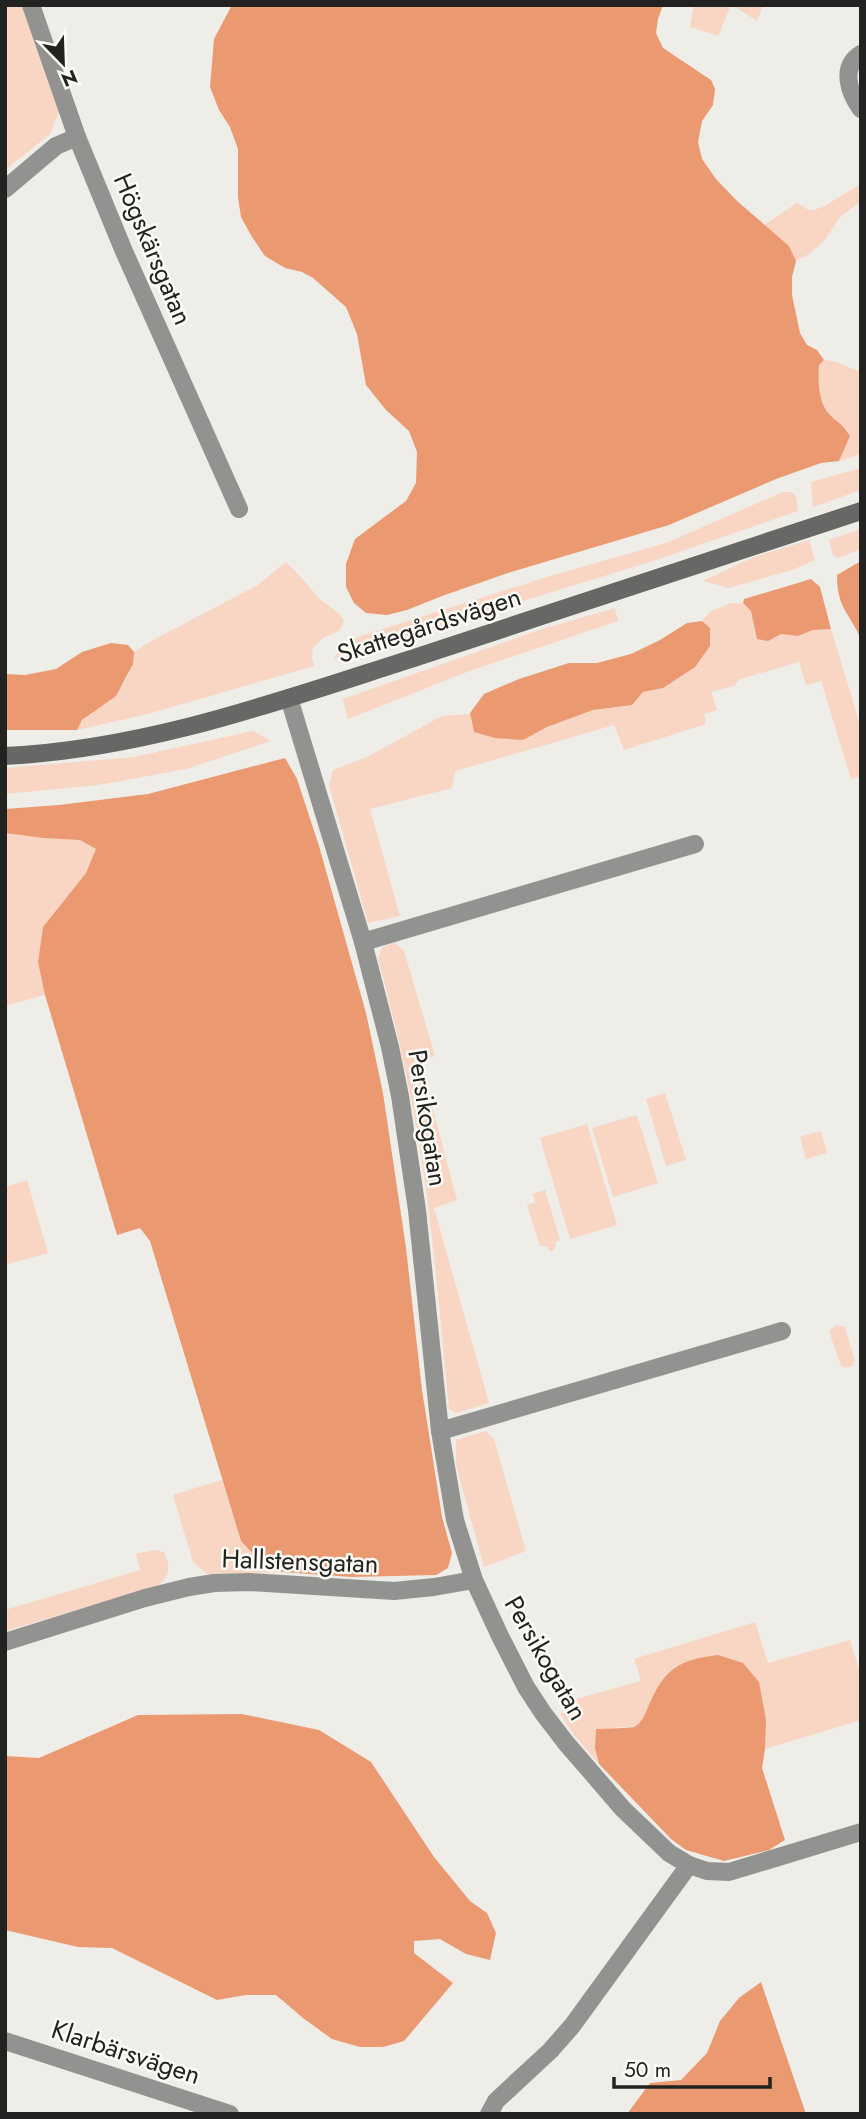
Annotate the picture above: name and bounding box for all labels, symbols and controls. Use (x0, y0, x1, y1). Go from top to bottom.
north arrow (28, 28, 98, 98)
text: N (57, 63, 82, 94)
street label: Högskärsgatan (104, 167, 202, 331)
street label: Skattegårdsvägen (332, 577, 526, 673)
street label: Persikogatan (398, 1047, 458, 1189)
street label: Hallstensgatan (221, 1539, 379, 1583)
street label: Persikogatan (495, 1589, 597, 1727)
street label: Klarbärsvägen (47, 2010, 205, 2094)
scale bar (614, 2046, 770, 2090)
text: 50 m (624, 2055, 671, 2085)

